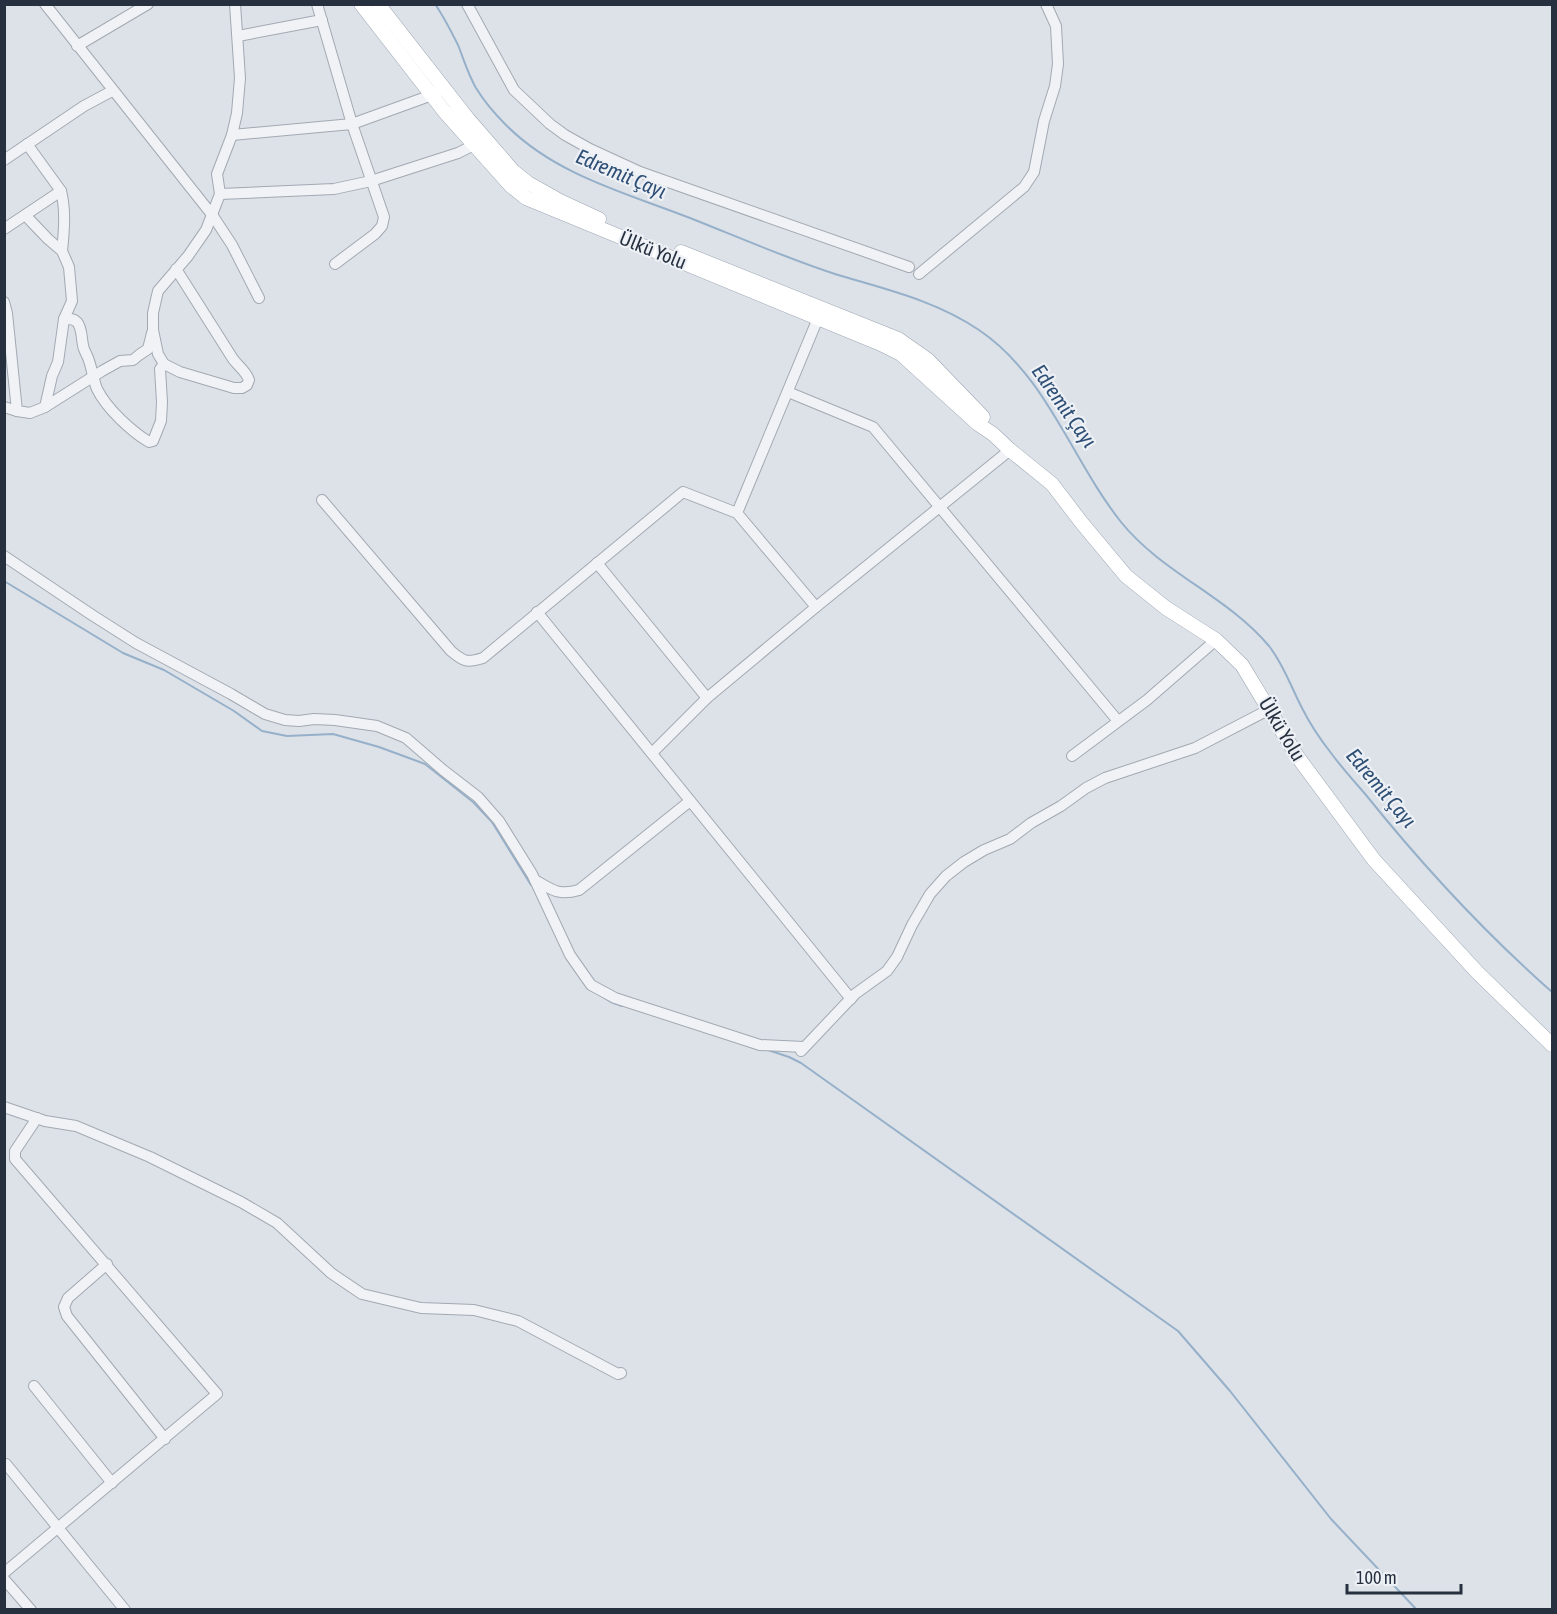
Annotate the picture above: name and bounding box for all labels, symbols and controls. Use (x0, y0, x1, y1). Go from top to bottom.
water label: Edremit Çayı (573, 143, 670, 203)
street label: Ülkü Yolu (616, 226, 690, 273)
water label: Edremit Çayı (1028, 359, 1102, 452)
street label: Ülkü Yolu (1254, 693, 1310, 765)
water label: Edremit Çayı (1342, 743, 1422, 832)
scale bar (1347, 1557, 1461, 1595)
text: 100 m (1356, 1567, 1397, 1588)

